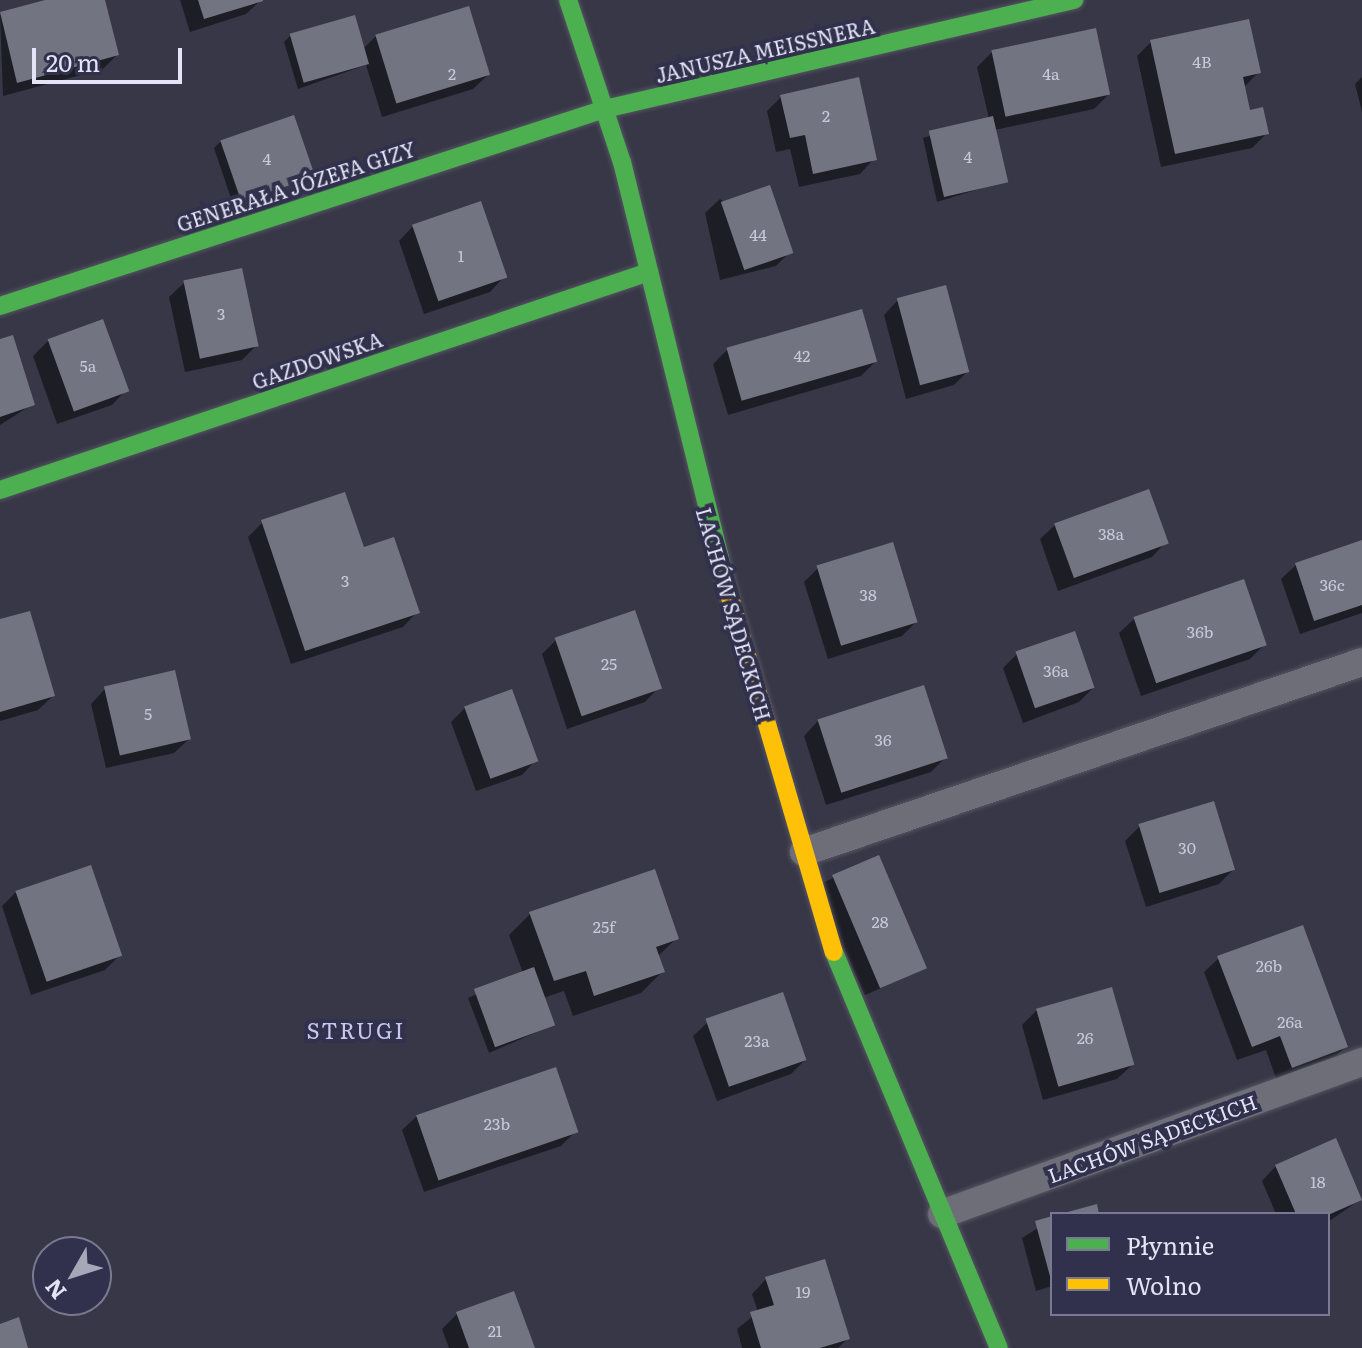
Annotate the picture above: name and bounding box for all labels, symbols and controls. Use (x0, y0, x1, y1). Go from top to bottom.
street label: JANUSZA MEISSNERA (653, 13, 877, 87)
scale bar (36, 32, 186, 82)
text: 20 m (46, 44, 100, 79)
house number: 4B (1192, 51, 1212, 71)
house number: 2 (448, 63, 456, 83)
house number: 4a (1042, 63, 1060, 83)
house number: 2 (822, 105, 830, 125)
street label: GENERAŁA JÓZEFA GIZY (174, 136, 418, 236)
house number: 4 (964, 146, 972, 166)
house number: 4 (263, 148, 271, 168)
house number: 44 (749, 224, 767, 244)
house number: 1 (458, 245, 464, 265)
house number: 3 (217, 303, 225, 323)
street label: GAZDOWSKA (249, 326, 385, 394)
house number: 42 (794, 345, 810, 365)
house number: 5a (80, 355, 96, 375)
street label: LACHÓW SĄDECKICH (692, 505, 776, 723)
house number: 38a (1098, 523, 1124, 543)
house number: 3 (341, 570, 349, 590)
house number: 36c (1319, 574, 1345, 594)
house number: 38 (859, 584, 877, 604)
house number: 36b (1187, 621, 1213, 641)
house number: 25 (601, 653, 617, 673)
house number: 36a (1043, 660, 1069, 680)
house number: 5 (144, 703, 152, 723)
house number: 36 (874, 729, 892, 749)
house number: 30 (1178, 837, 1196, 857)
house number: 28 (872, 911, 888, 931)
house number: 25f (593, 916, 615, 936)
house number: 26b (1256, 955, 1282, 975)
house number: 26a (1277, 1011, 1303, 1031)
district label: STRUGI (307, 1017, 405, 1043)
house number: 26 (1077, 1027, 1093, 1047)
house number: 23a (744, 1030, 770, 1050)
street label: LACHÓW SĄDECKICH (1044, 1089, 1260, 1187)
house number: 23b (484, 1113, 510, 1133)
house number: 18 (1310, 1171, 1326, 1191)
legend (1050, 1212, 1330, 1316)
text: Płynnie (1126, 1227, 1214, 1262)
north arrow (32, 1236, 112, 1316)
text: Wolno (1126, 1267, 1201, 1302)
text: N (36, 1273, 73, 1308)
house number: 19 (796, 1281, 810, 1301)
house number: 21 (488, 1320, 502, 1340)

